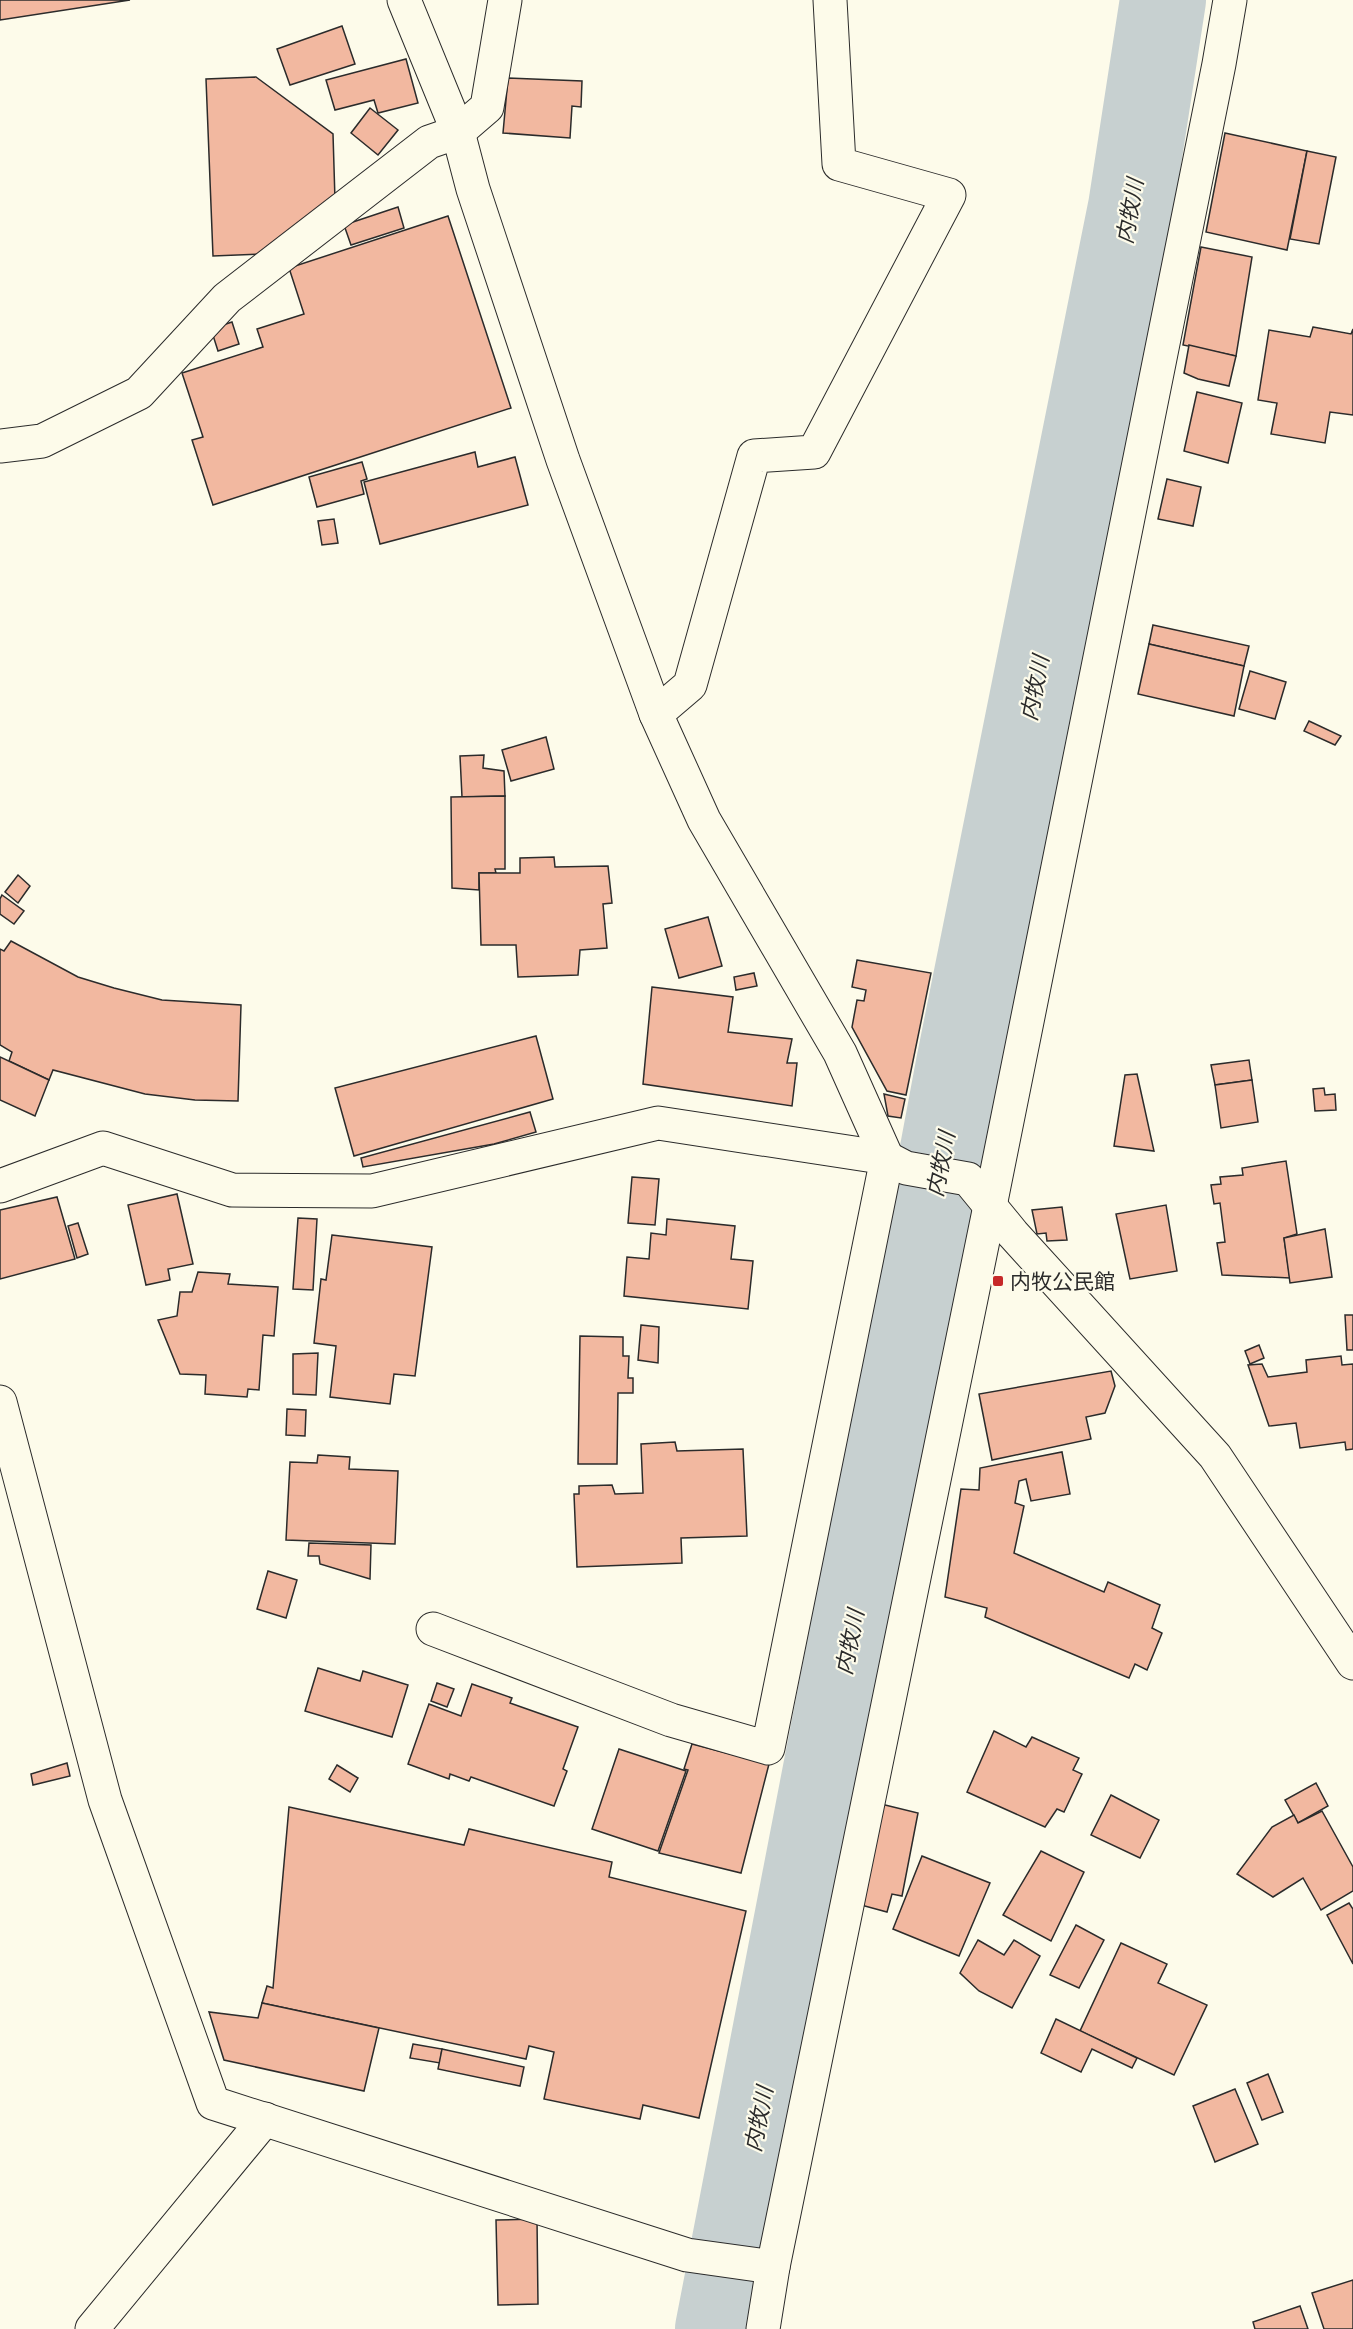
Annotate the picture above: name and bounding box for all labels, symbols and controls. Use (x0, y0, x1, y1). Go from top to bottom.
water label: 内牧川 (1109, 174, 1149, 246)
water label: 内牧川 (1013, 651, 1055, 723)
water label: 内牧川 (919, 1127, 961, 1199)
place label: 内牧公民館 (1010, 1267, 1115, 1295)
marker: 内牧公民館 (991, 1274, 1005, 1288)
water label: 内牧川 (828, 1605, 870, 1677)
water label: 内牧川 (737, 2082, 779, 2154)

